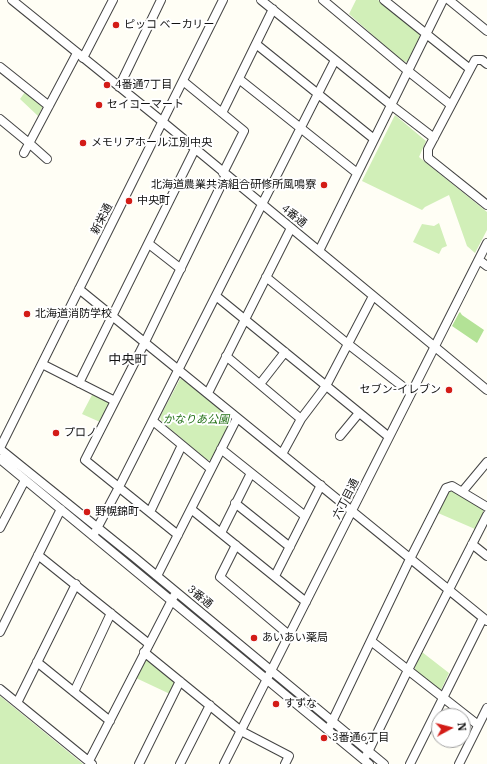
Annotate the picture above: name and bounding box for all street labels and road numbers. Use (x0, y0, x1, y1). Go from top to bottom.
street label: 新栄通 (89, 201, 115, 237)
street label: 4番通 (279, 202, 309, 230)
street label: 六丁目通 (330, 476, 362, 522)
street label: 3番通 (185, 583, 215, 611)

